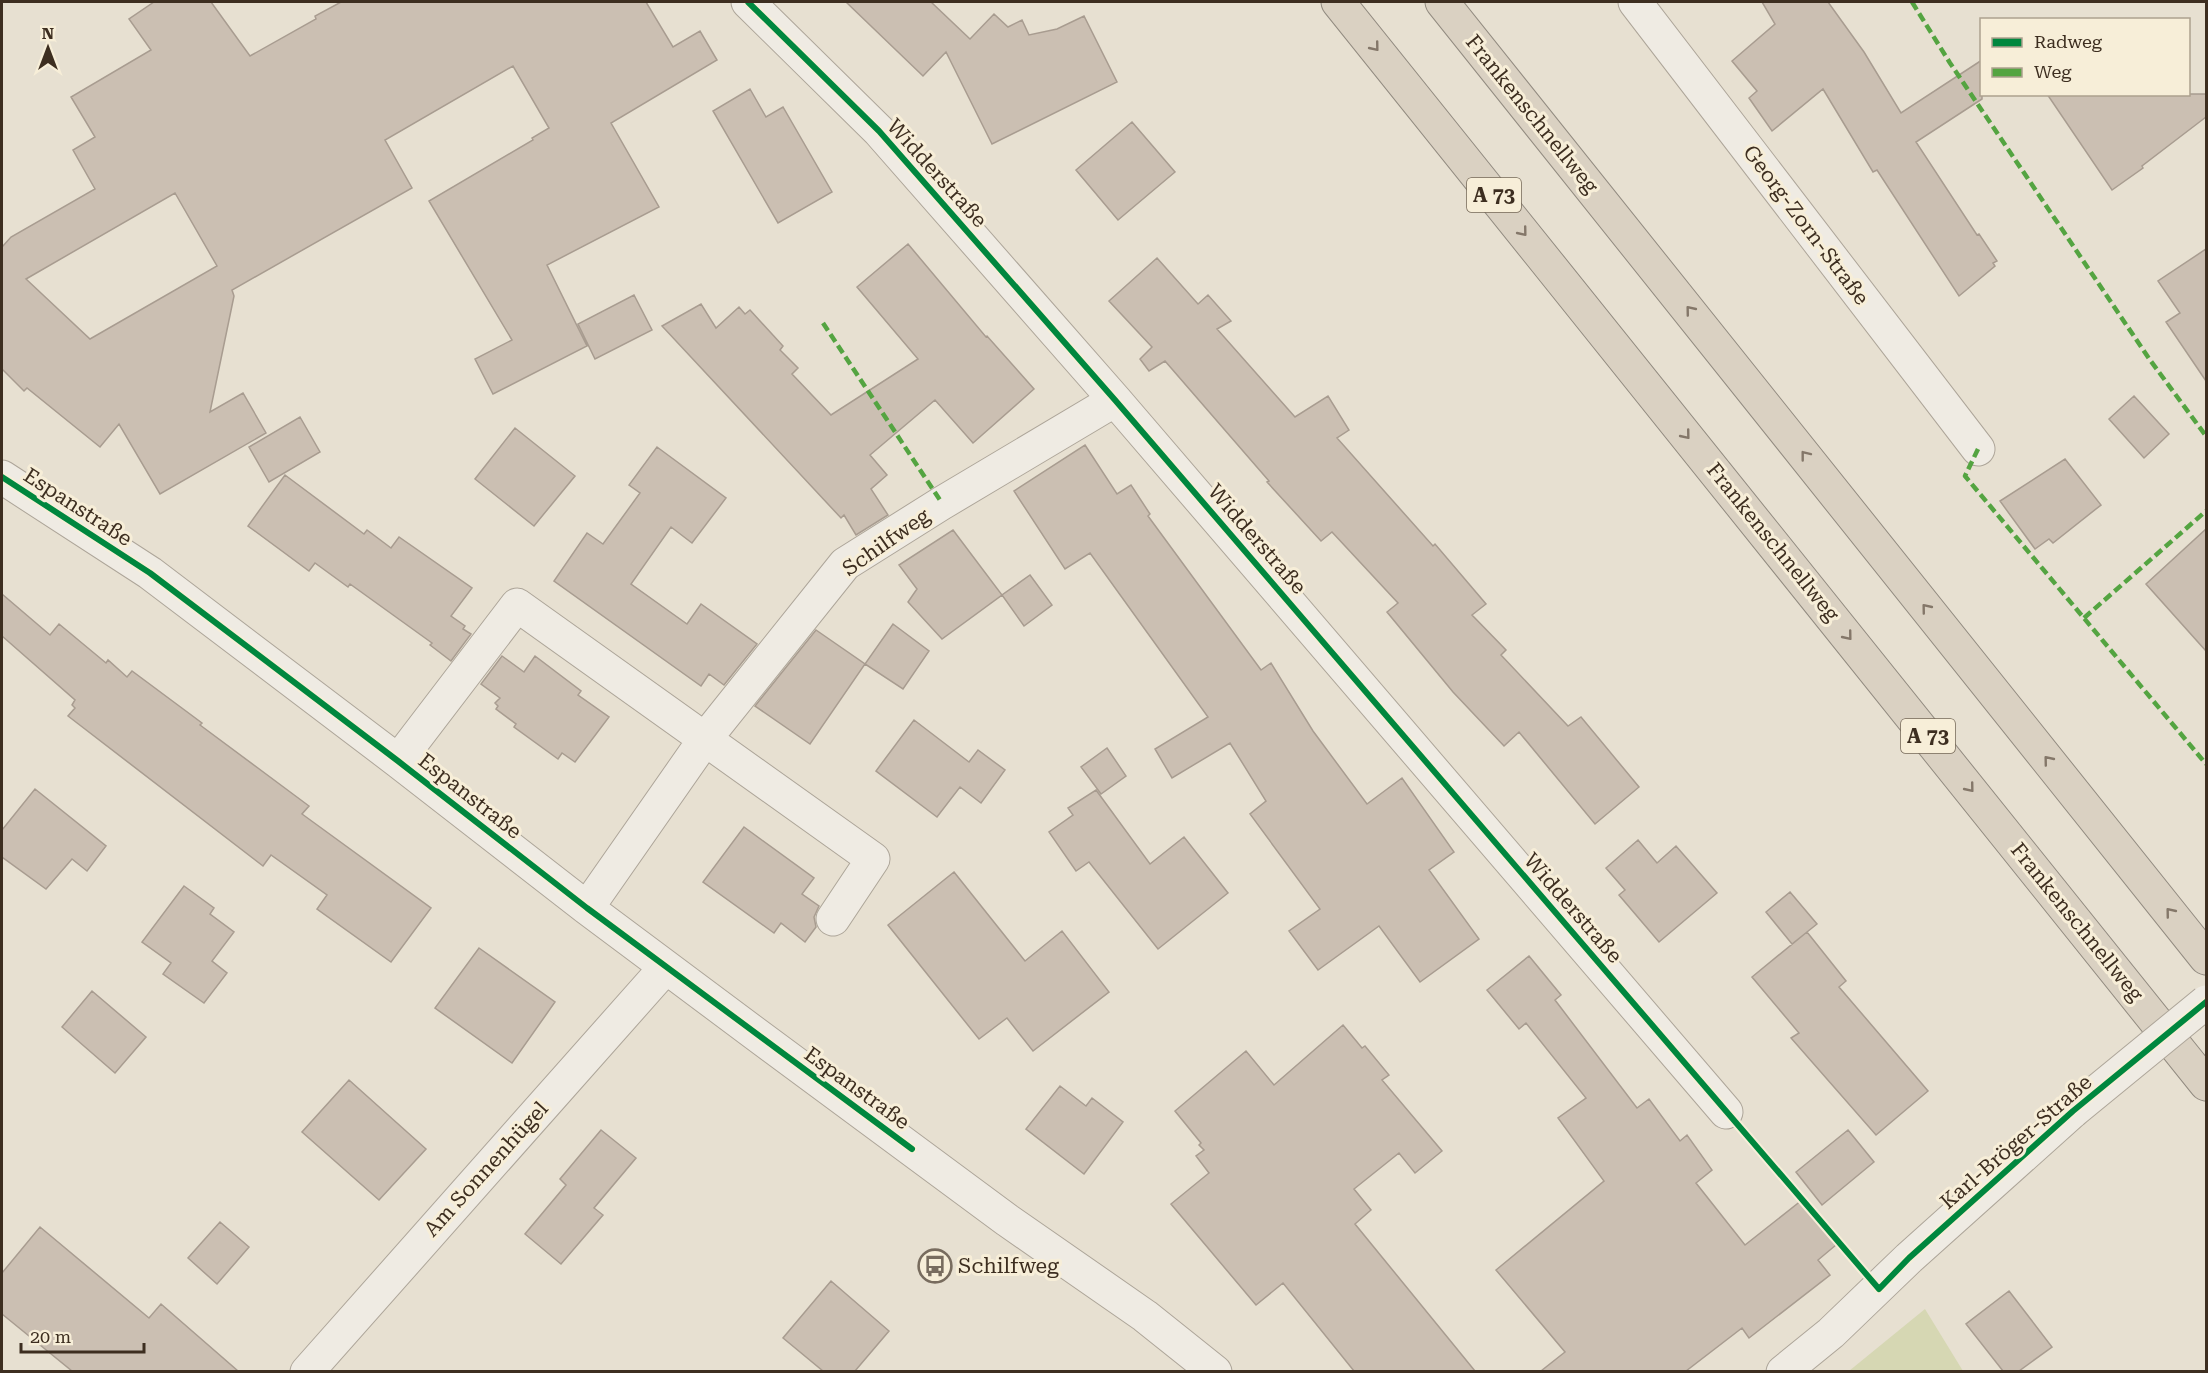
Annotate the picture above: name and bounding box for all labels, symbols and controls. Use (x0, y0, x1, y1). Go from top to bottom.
north arrow (18, 18, 78, 78)
legend (1980, 18, 2190, 96)
text: N (42, 24, 54, 43)
street label: Frankenschnellweg (1461, 30, 1603, 198)
text: Radweg (2034, 31, 2103, 52)
one-way arrow (1368, 40, 1379, 51)
text: Weg (2034, 61, 2072, 82)
street label: Widderstraße (882, 114, 992, 232)
street label: Georg-Zorn-Straße (1738, 140, 1874, 310)
road number: A 73 (1467, 178, 1521, 212)
one-way arrow (1516, 225, 1527, 236)
one-way arrow (1686, 306, 1697, 317)
one-way arrow (1679, 428, 1690, 439)
one-way arrow (1801, 451, 1812, 462)
street label: Frankenschnellweg (1702, 458, 1844, 626)
street label: Espanstraße (19, 463, 137, 551)
street label: Widderstraße (1203, 479, 1311, 599)
street label: Schilfweg (838, 503, 934, 581)
one-way arrow (1923, 603, 1934, 614)
one-way arrow (1840, 630, 1851, 641)
road number: A 73 (1901, 719, 1955, 753)
street label: Espanstraße (414, 748, 526, 844)
one-way arrow (2045, 756, 2056, 767)
one-way arrow (1962, 782, 1973, 793)
street label: Frankenschnellweg (2006, 838, 2148, 1006)
street label: Widderstraße (1519, 848, 1627, 968)
one-way arrow (2166, 908, 2177, 919)
street label: Espanstraße (800, 1042, 914, 1134)
street label: Karl-Bröger-Straße (1936, 1070, 2096, 1214)
street label: Am Sonnenhügel (419, 1096, 553, 1241)
bus stop icon: Schilfweg (917, 1248, 953, 1284)
place label: Schilfweg (958, 1254, 1059, 1278)
scale bar (21, 1316, 144, 1354)
text: 20 m (30, 1326, 71, 1347)

